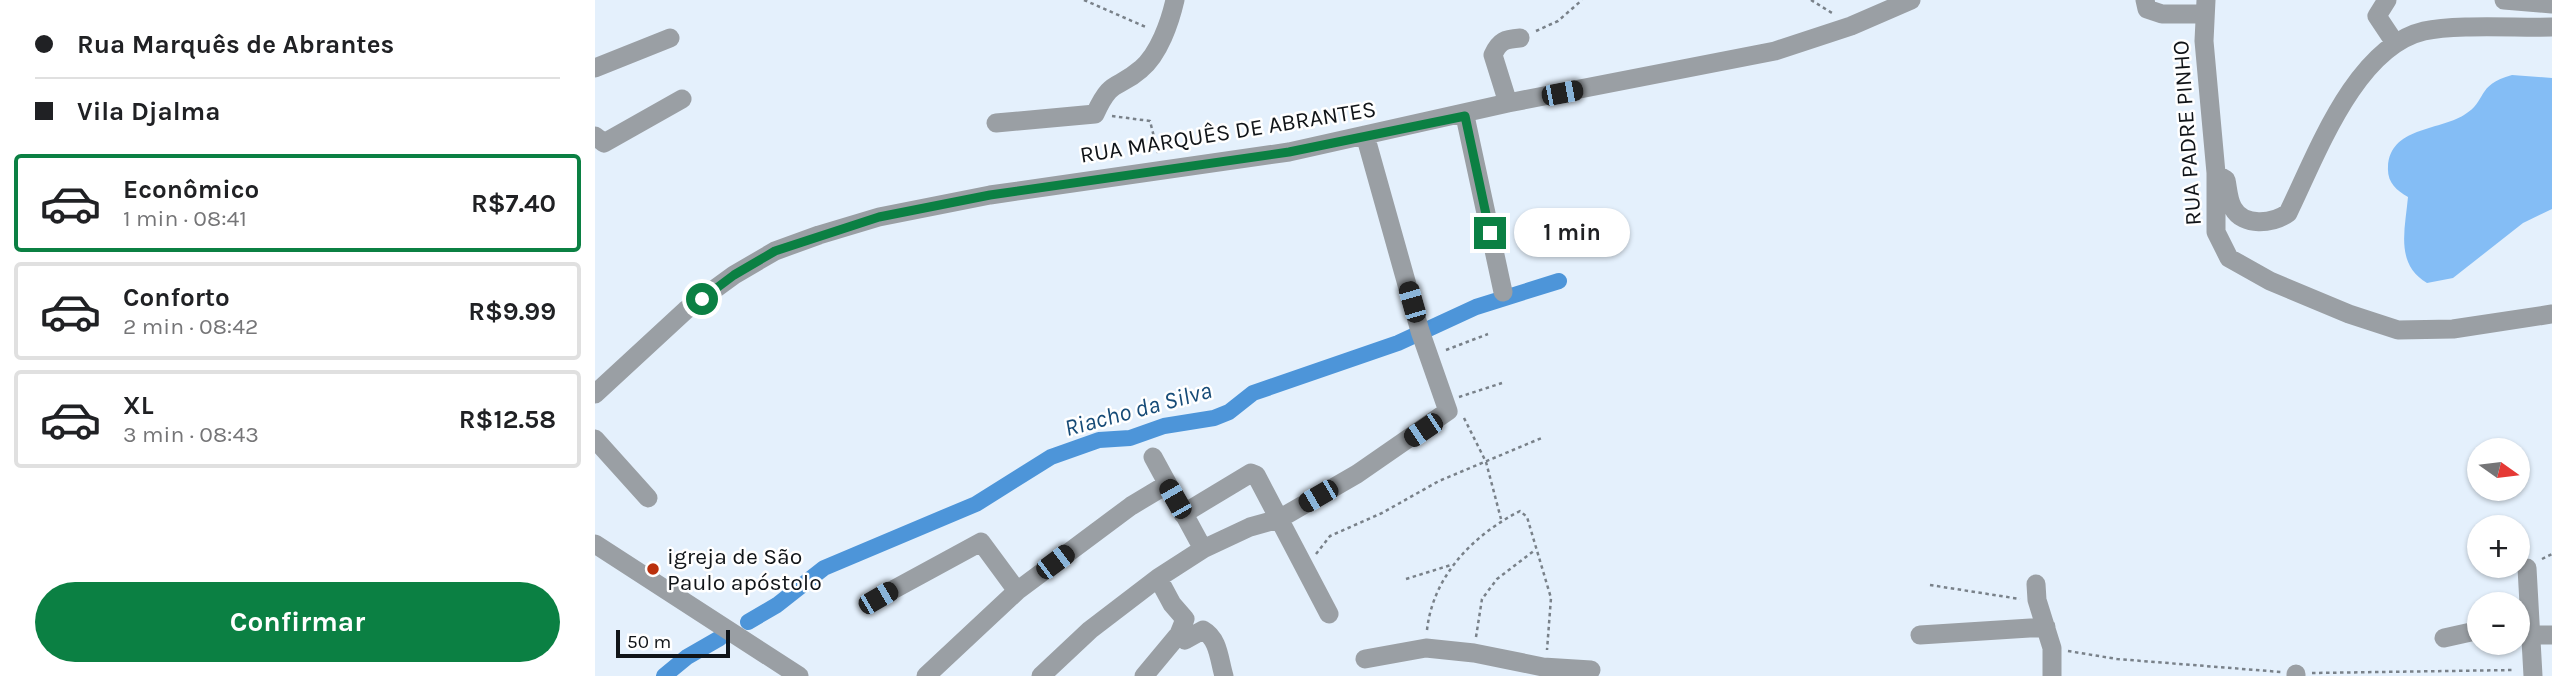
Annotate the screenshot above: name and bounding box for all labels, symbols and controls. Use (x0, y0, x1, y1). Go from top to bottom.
text: Rua Marquês de Abrantes (77, 29, 394, 60)
street label: RUA PADRE PINHO (2167, 39, 2207, 227)
car (1540, 79, 1585, 107)
street label: RUA MARQUÊS DE ABRANTES (1078, 95, 1378, 169)
text: Vila Djalma (77, 96, 220, 127)
icon: car (39, 172, 102, 235)
text: Econômico (123, 174, 259, 205)
text: R$7.40 (471, 188, 556, 219)
text: 1 min · 08:41 (123, 205, 247, 232)
callout: 1 min (1515, 208, 1630, 258)
route end (1474, 217, 1506, 249)
text: 1 min (1543, 219, 1601, 246)
car (1397, 279, 1428, 325)
icon: car (39, 280, 102, 343)
text: Conforto (123, 282, 230, 313)
route start (686, 283, 718, 315)
text: R$9.99 (468, 296, 556, 327)
text: 2 min · 08:42 (123, 313, 258, 340)
water label: Riacho da Silva (1061, 376, 1215, 442)
icon: car (39, 388, 102, 451)
text: XL (123, 390, 154, 421)
text: R$12.58 (459, 404, 556, 435)
car (1400, 410, 1447, 450)
text: 3 min · 08:43 (123, 421, 259, 448)
north arrow (2467, 438, 2531, 500)
map controls (2467, 438, 2530, 655)
car (1156, 476, 1195, 522)
car (1295, 476, 1342, 516)
button: + (2467, 515, 2530, 578)
car (1032, 541, 1079, 583)
place label: igreja de São Paulo apóstolo (667, 543, 822, 596)
marker: igreja de São Paulo apóstolo (645, 561, 661, 577)
car (855, 578, 902, 618)
button: Confirmar (35, 582, 560, 662)
button: − (2467, 592, 2530, 655)
scale bar (616, 627, 730, 659)
text: 50 m (627, 631, 671, 653)

